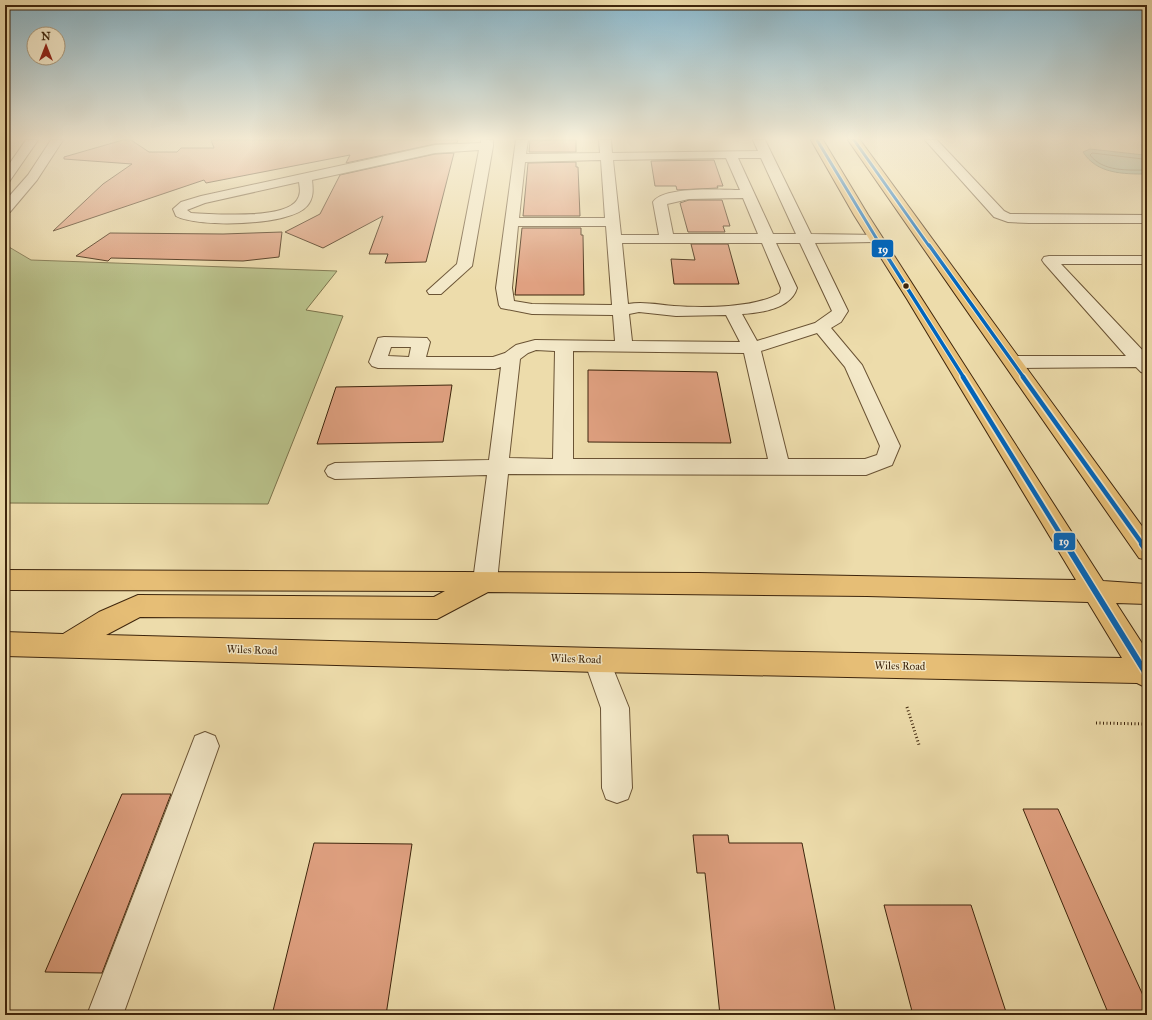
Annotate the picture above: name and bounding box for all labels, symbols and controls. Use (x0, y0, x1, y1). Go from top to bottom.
north arrow (26, 26, 66, 66)
text: N (41, 30, 51, 43)
line badge: 19 (871, 239, 894, 258)
text: 19 (878, 243, 888, 257)
unlabelled marker (901, 281, 911, 291)
line badge: 19 (1053, 532, 1076, 551)
text: 19 (1059, 535, 1069, 549)
street label: Wiles Road (226, 643, 278, 657)
street label: Wiles Road (550, 652, 602, 666)
street label: Wiles Road (874, 659, 926, 673)

